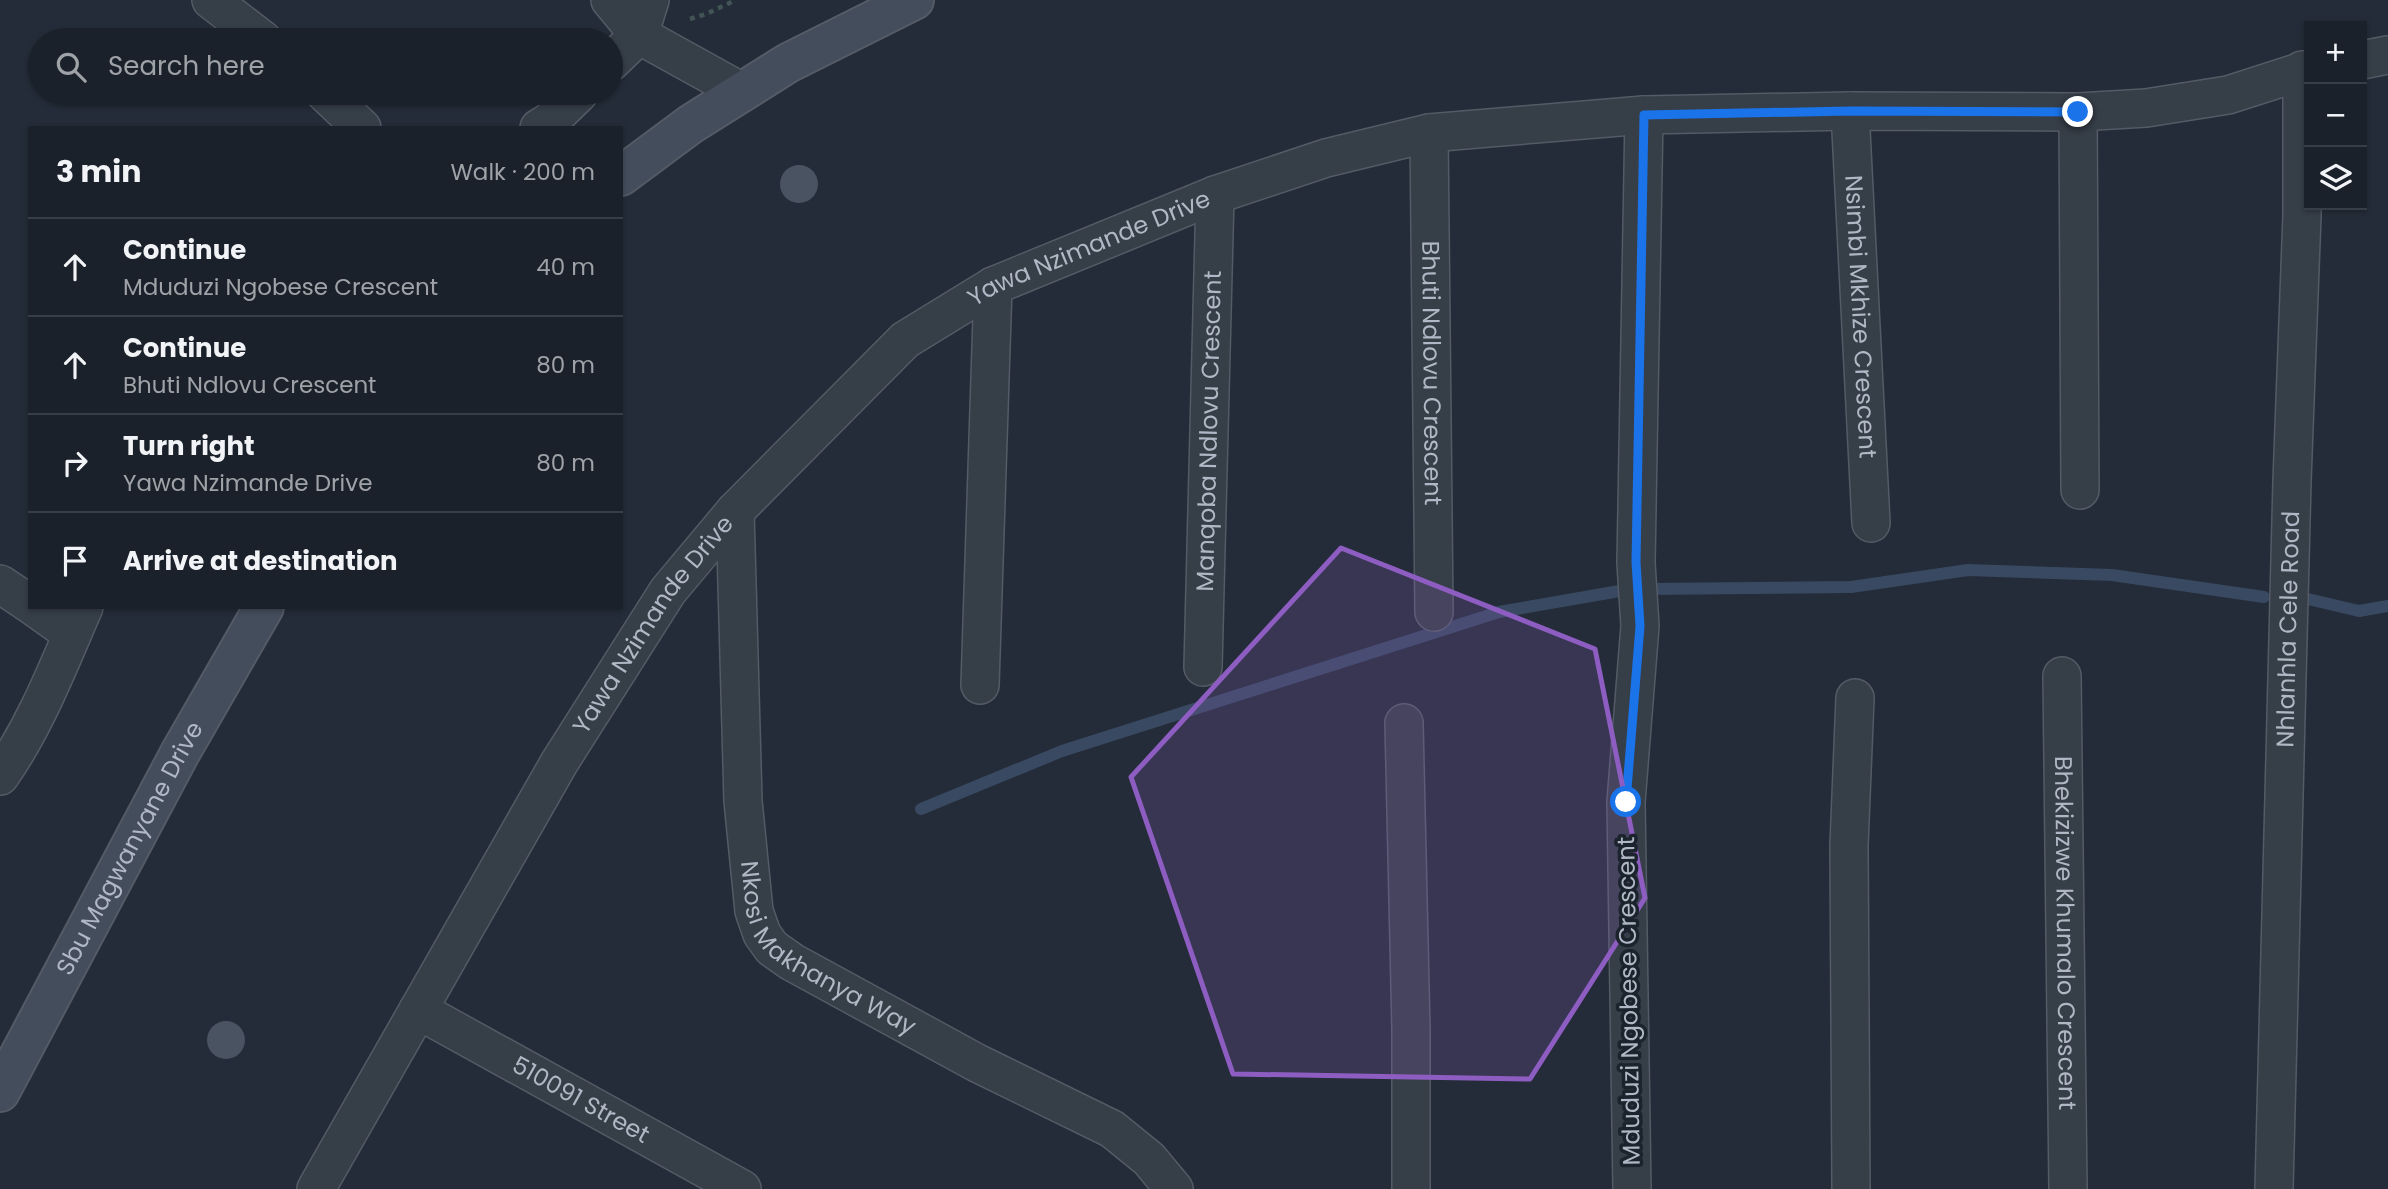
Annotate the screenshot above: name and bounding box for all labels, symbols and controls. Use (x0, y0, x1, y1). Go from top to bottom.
map controls (2304, 21, 2367, 210)
button: + (2304, 21, 2367, 84)
search box (28, 28, 623, 105)
icon: search (52, 48, 90, 86)
text: Search here (108, 48, 265, 84)
button: − (2304, 84, 2367, 147)
route end (2062, 96, 2093, 127)
button: layers (2304, 147, 2367, 210)
text: 3 min (56, 150, 141, 193)
text: Walk · 200 m (450, 156, 595, 188)
street label: Nsimbi Mkhize Crescent (1837, 174, 1885, 459)
street label: Yawa Nzimande Drive (961, 182, 1215, 314)
text: Continue (123, 232, 246, 268)
street label: Bhuti Ndlovu Crescent (1414, 240, 1450, 505)
icon: ahead (56, 248, 94, 286)
text: 40 m (536, 251, 595, 283)
street label: Manqoba Ndlovu Crescent (1188, 270, 1229, 592)
text: Mduduzi Ngobese Crescent (123, 271, 438, 303)
text: Continue (123, 330, 246, 366)
icon: ahead (56, 346, 94, 384)
text: 80 m (536, 349, 595, 381)
text: Bhuti Ndlovu Crescent (123, 369, 376, 401)
text: Turn right (123, 428, 255, 464)
icon: right (56, 444, 94, 482)
text: 80 m (536, 447, 595, 479)
text: Yawa Nzimande Drive (123, 467, 372, 499)
street label: Yawa Nzimande Drive (565, 508, 741, 740)
street label: Nhlanhla Cele Road (2268, 510, 2307, 748)
icon: arrive (56, 542, 94, 580)
text: Arrive at destination (123, 543, 398, 579)
street label: Sbu Magwanyane Drive (48, 715, 211, 981)
street label: Bhekizizwe Khumalo Crescent (2047, 756, 2084, 1110)
route start (1610, 786, 1641, 817)
street label: Mduduzi Ngobese Crescent (1609, 836, 1648, 1166)
street label: Nkosi Makhanya Way (733, 859, 923, 1043)
street label: 510091 Street (506, 1048, 656, 1151)

